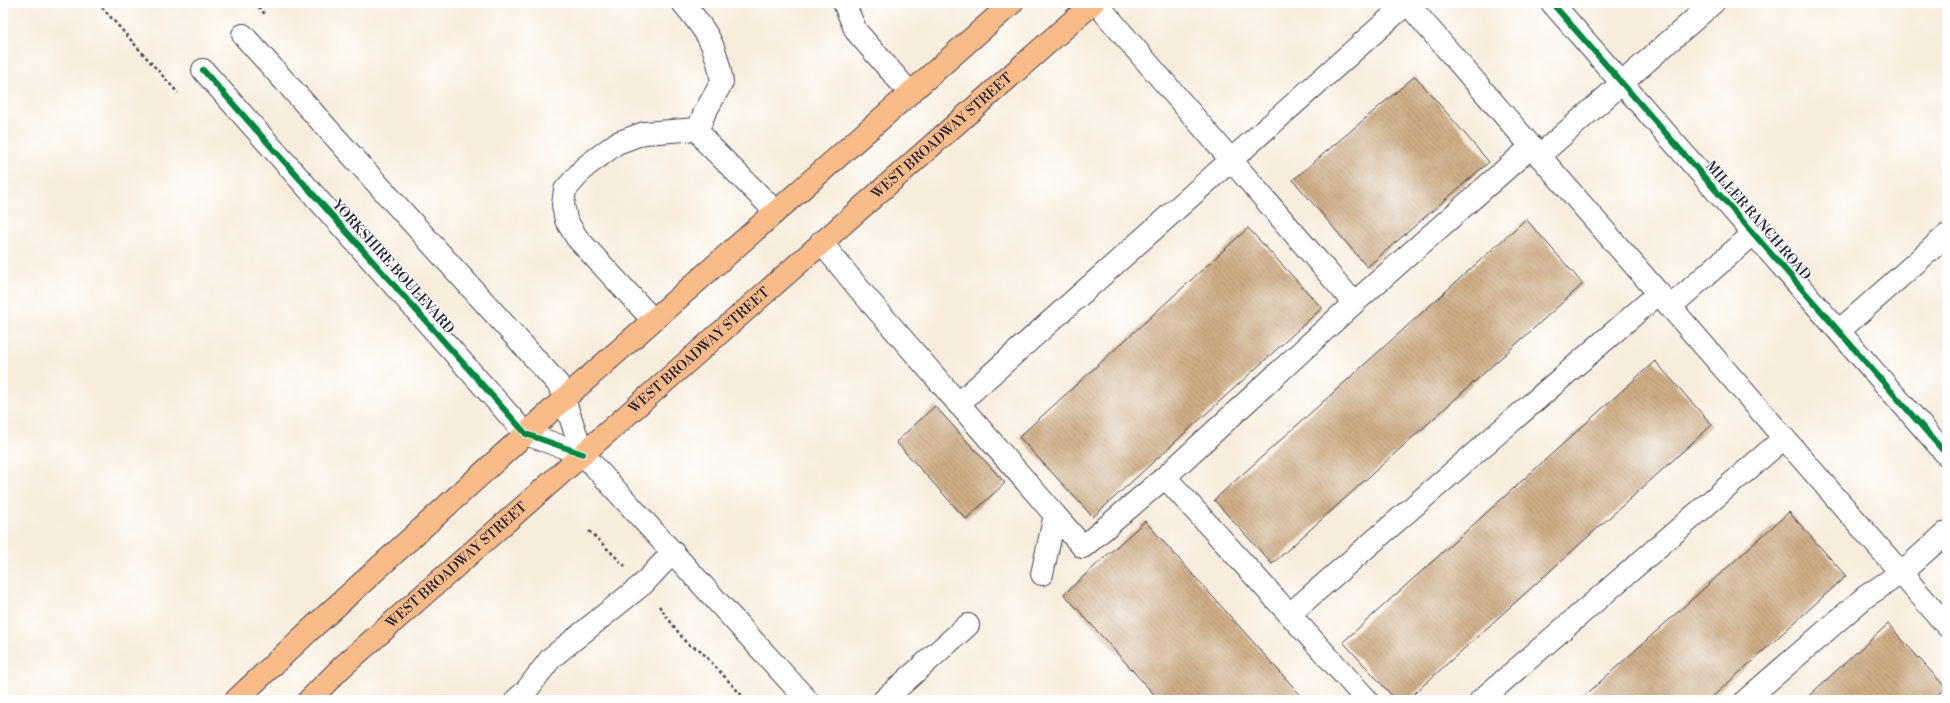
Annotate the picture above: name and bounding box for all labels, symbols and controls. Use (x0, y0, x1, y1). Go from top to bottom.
street label: WEST BROADWAY STREET (867, 69, 1017, 204)
street label: MILLER RANCH ROAD (1701, 158, 1815, 284)
street label: YORKSHIRE BOULEVARD (327, 195, 458, 338)
street label: WEST BROADWAY STREET (625, 284, 774, 418)
street label: WEST BROADWAY STREET (382, 498, 531, 633)

